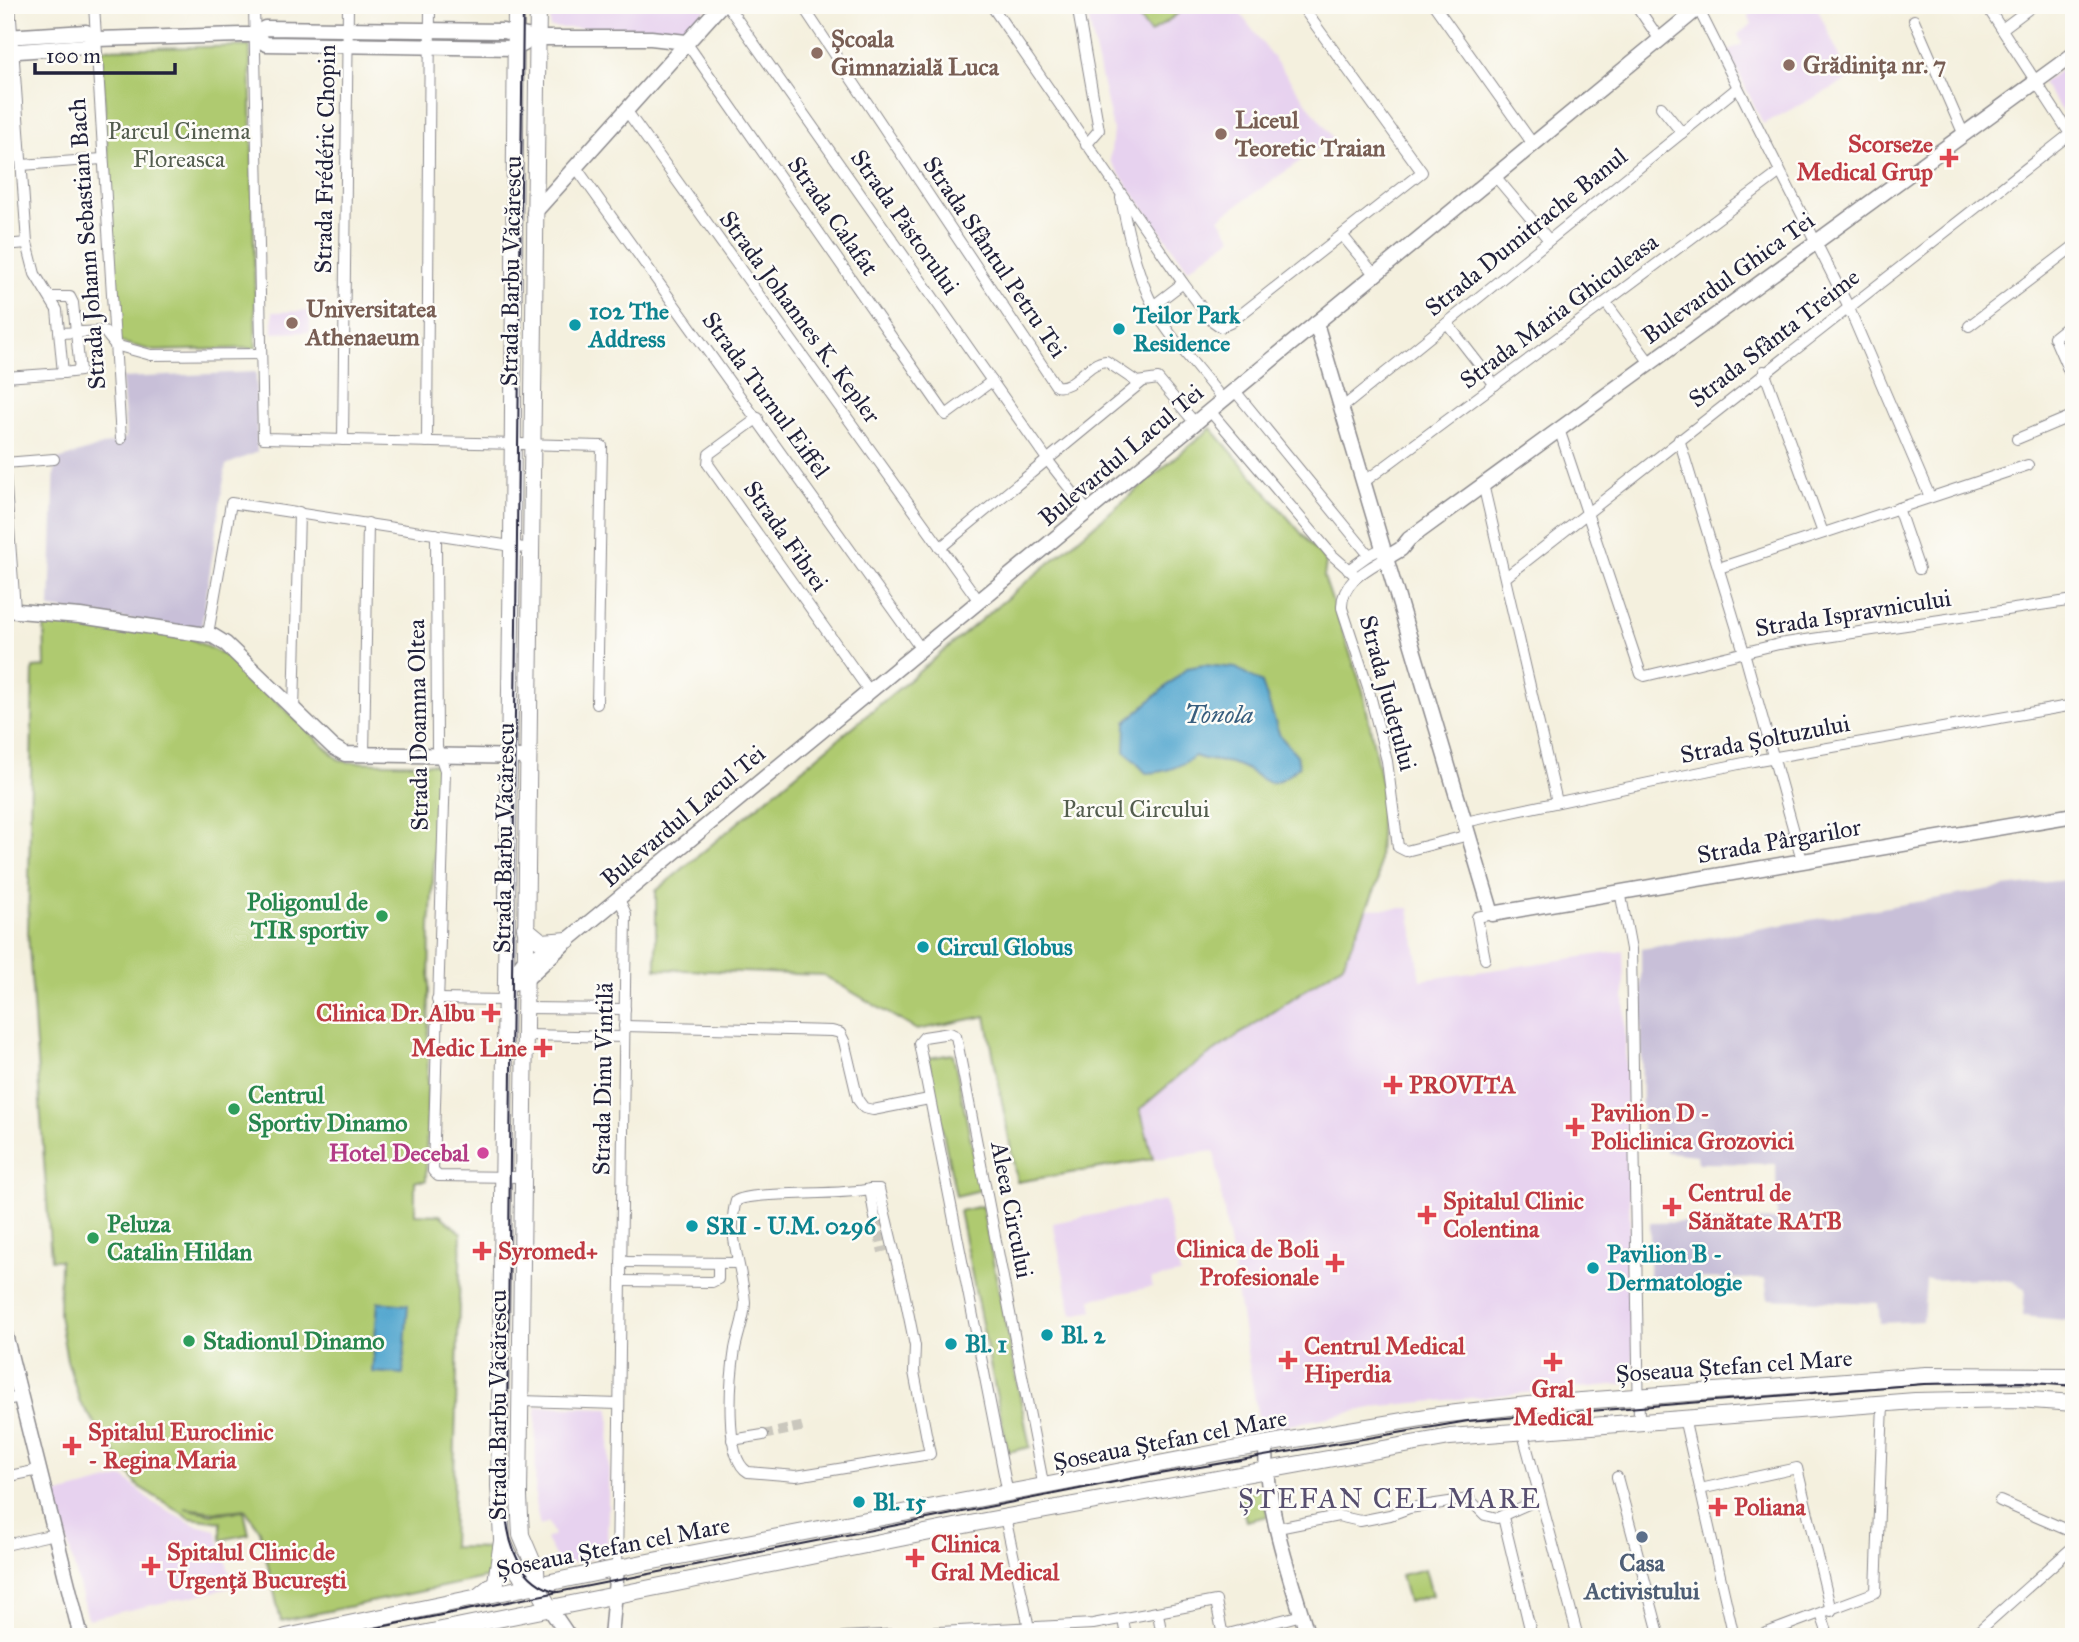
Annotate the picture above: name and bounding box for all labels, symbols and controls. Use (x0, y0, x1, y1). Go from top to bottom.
place label: Școala Gimnazială Luca (831, 24, 1000, 82)
scale bar (35, 32, 175, 76)
text: 100 m (46, 43, 101, 69)
street label: Strada Frédéric Chopin (308, 44, 342, 274)
marker: Școala Gimnazială Luca (809, 45, 825, 61)
place label: Grădinița nr. 7 (1803, 50, 1946, 80)
marker: Grădinița nr. 7 (1781, 57, 1797, 73)
street label: Strada Johann Sebastian Bach (62, 97, 112, 391)
place label: Liceul Teoretic Traian (1234, 105, 1386, 163)
park label: Parcul Cinema Floreasca (107, 116, 251, 174)
marker: Liceul Teoretic Traian (1213, 126, 1229, 142)
place label: Scorseze Medical Grup (1797, 129, 1933, 187)
street label: Strada Dumitrache Banul (1419, 141, 1634, 323)
street label: Strada Păstorului (844, 144, 966, 300)
marker: Scorseze Medical Grup (1939, 148, 1959, 168)
street label: Strada Calafat (781, 151, 885, 282)
street label: Strada Sfântul Petru Tei (916, 151, 1074, 364)
street label: Strada Barbu Văcărescu (494, 155, 528, 387)
street label: Strada Johannes K. Kepler (713, 205, 887, 429)
street label: Bulevardul Ghica Tei (1636, 205, 1820, 351)
street label: Strada Maria Ghiculeasa (1454, 226, 1665, 395)
street label: Strada Sfânta Treime (1682, 262, 1866, 414)
place label: Universitatea Athenaeum (304, 294, 437, 352)
place label: 102 The Address (587, 296, 669, 354)
place label: Teilor Park Residence (1132, 300, 1241, 358)
street label: Strada Turnul Eiffel (696, 306, 837, 485)
marker: Universitatea Athenaeum (284, 315, 300, 331)
marker: 102 The Address (567, 317, 583, 333)
marker: Teilor Park Residence (1111, 321, 1127, 337)
street label: Bulevardul Lacul Tei (1033, 377, 1210, 533)
street label: Strada Fibrei (737, 475, 835, 597)
street label: Strada Ispravnicului (1753, 583, 1954, 643)
street label: Strada Județului (1353, 612, 1423, 774)
street label: Strada Doamna Oltea (401, 618, 435, 831)
water label: Tonola (1184, 698, 1254, 730)
street label: Strada Șoltuzului (1678, 708, 1853, 770)
street label: Strada Barbu Văcărescu (487, 722, 521, 954)
street label: Bulevardul Lacul Tei (595, 738, 772, 894)
park label: Parcul Circului (1062, 794, 1210, 824)
street label: Strada Pârgarilor (1695, 812, 1863, 870)
place label: Poligonul de TIR sportiv (247, 887, 369, 945)
marker: Poligonul de TIR sportiv (374, 908, 390, 924)
place label: Circul Globus (937, 932, 1073, 962)
marker: Circul Globus (915, 939, 931, 955)
street label: Strada Dinu Vintilă (586, 981, 620, 1176)
place label: Clinica Dr. Albu (316, 998, 475, 1028)
marker: Clinica Dr. Albu (481, 1003, 501, 1023)
place label: Medic Line (411, 1033, 527, 1063)
marker: Medic Line (533, 1038, 553, 1058)
place label: PROVITA (1409, 1070, 1517, 1100)
marker: PROVITA (1383, 1075, 1403, 1095)
place label: Centrul Sportiv Dinamo (248, 1080, 408, 1138)
place label: Pavilion D - Policlinica Grozovici (1591, 1098, 1795, 1156)
marker: Centrul Sportiv Dinamo (226, 1101, 242, 1117)
marker: Pavilion D - Policlinica Grozovici (1565, 1117, 1585, 1137)
place label: Hotel Decebal (329, 1138, 470, 1168)
street label: Aleea Circului (984, 1138, 1040, 1281)
marker: Hotel Decebal (475, 1145, 491, 1161)
place label: Centrul de Sănătate RATB (1688, 1178, 1842, 1236)
place label: Spitalul Clinic Colentina (1443, 1186, 1584, 1244)
marker: Centrul de Sănătate RATB (1662, 1197, 1682, 1217)
marker: Spitalul Clinic Colentina (1417, 1205, 1437, 1225)
place label: Peluza Catalin Hildan (107, 1209, 252, 1267)
place label: SRI - U.M. 0296 (706, 1211, 878, 1241)
marker: SRI - U.M. 0296 (684, 1218, 700, 1234)
marker: Peluza Catalin Hildan (85, 1230, 101, 1246)
place label: Clinica de Boli Profesionale (1176, 1234, 1319, 1292)
place label: Syromed+ (498, 1236, 598, 1266)
place label: Pavilion B - Dermatologie (1607, 1239, 1742, 1297)
marker: Syromed+ (472, 1241, 492, 1261)
marker: Clinica de Boli Profesionale (1325, 1253, 1345, 1273)
marker: Pavilion B - Dermatologie (1585, 1260, 1601, 1276)
street label: Strada Barbu Văcărescu (483, 1289, 513, 1520)
place label: Bl. 2 (1061, 1320, 1107, 1350)
place label: Stadionul Dinamo (203, 1326, 385, 1356)
marker: Bl. 2 (1039, 1327, 1055, 1343)
place label: Bl. 1 (965, 1329, 1008, 1359)
place label: Centrul Medical Hiperdia (1304, 1331, 1466, 1389)
marker: Stadionul Dinamo (181, 1333, 197, 1349)
marker: Bl. 1 (943, 1336, 959, 1352)
street label: Șoseaua Ștefan cel Mare (1615, 1343, 1853, 1389)
marker: Centrul Medical Hiperdia (1278, 1350, 1298, 1370)
marker: Gral Medical (1543, 1352, 1563, 1372)
place label: Gral Medical (1513, 1374, 1593, 1432)
street label: Șoseaua Ștefan cel Mare (1051, 1403, 1289, 1477)
place label: Spitalul Euroclinic - Regina Maria (88, 1417, 274, 1475)
marker: Spitalul Euroclinic - Regina Maria (62, 1436, 82, 1456)
district label: ȘTEFAN CEL MARE (1238, 1481, 1542, 1516)
place label: Bl. 15 (873, 1487, 927, 1517)
place label: Poliana (1734, 1492, 1807, 1522)
marker: Bl. 15 (851, 1494, 867, 1510)
marker: Poliana (1708, 1497, 1728, 1517)
street label: Șoseaua Ștefan cel Mare (494, 1510, 732, 1584)
place label: Clinica Gral Medical (931, 1529, 1060, 1587)
marker: Casa Activistului (1634, 1529, 1650, 1545)
place label: Spitalul Clinic de Urgență București (167, 1537, 347, 1595)
marker: Clinica Gral Medical (905, 1548, 925, 1568)
place label: Casa Activistului (1583, 1548, 1700, 1606)
marker: Spitalul Clinic de Urgență București (141, 1556, 161, 1576)

